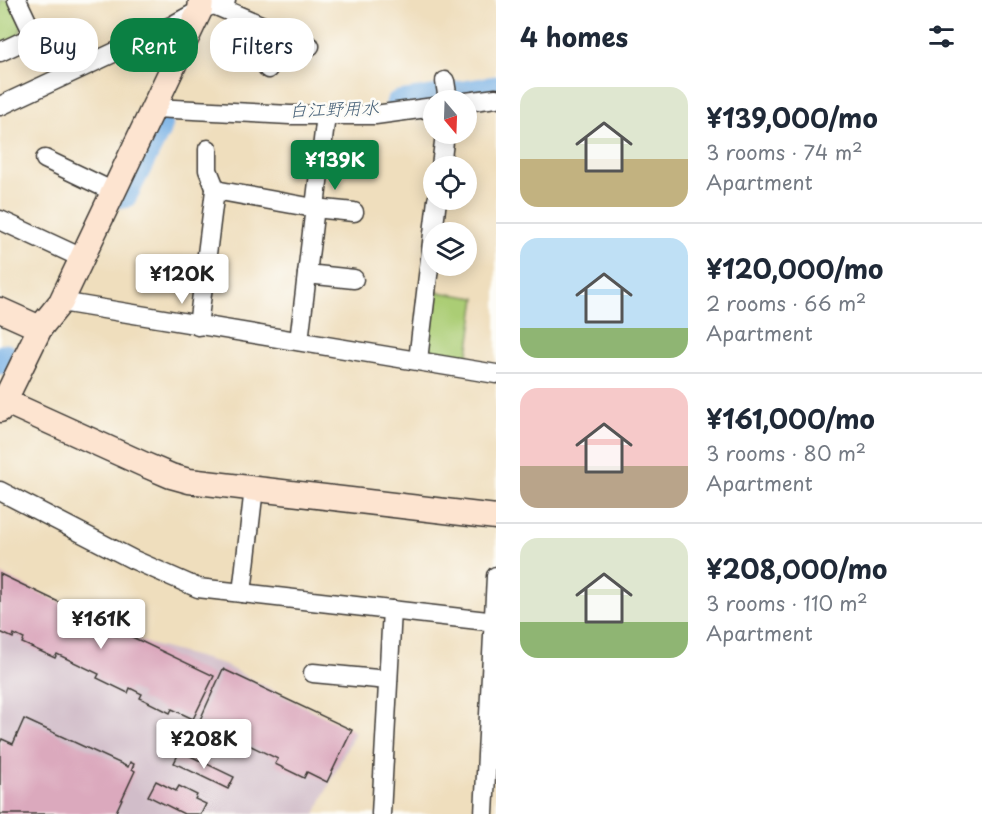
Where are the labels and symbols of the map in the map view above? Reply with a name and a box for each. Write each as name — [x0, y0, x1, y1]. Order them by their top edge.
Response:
north arrow — [423, 90, 477, 144]
water label: 白江野用水 — [289, 93, 379, 123]
pin: ¥139K — [293, 140, 377, 191]
pin: ¥120K — [140, 254, 224, 305]
pin: ¥161K — [59, 599, 143, 650]
pin: ¥208K — [162, 719, 246, 770]

